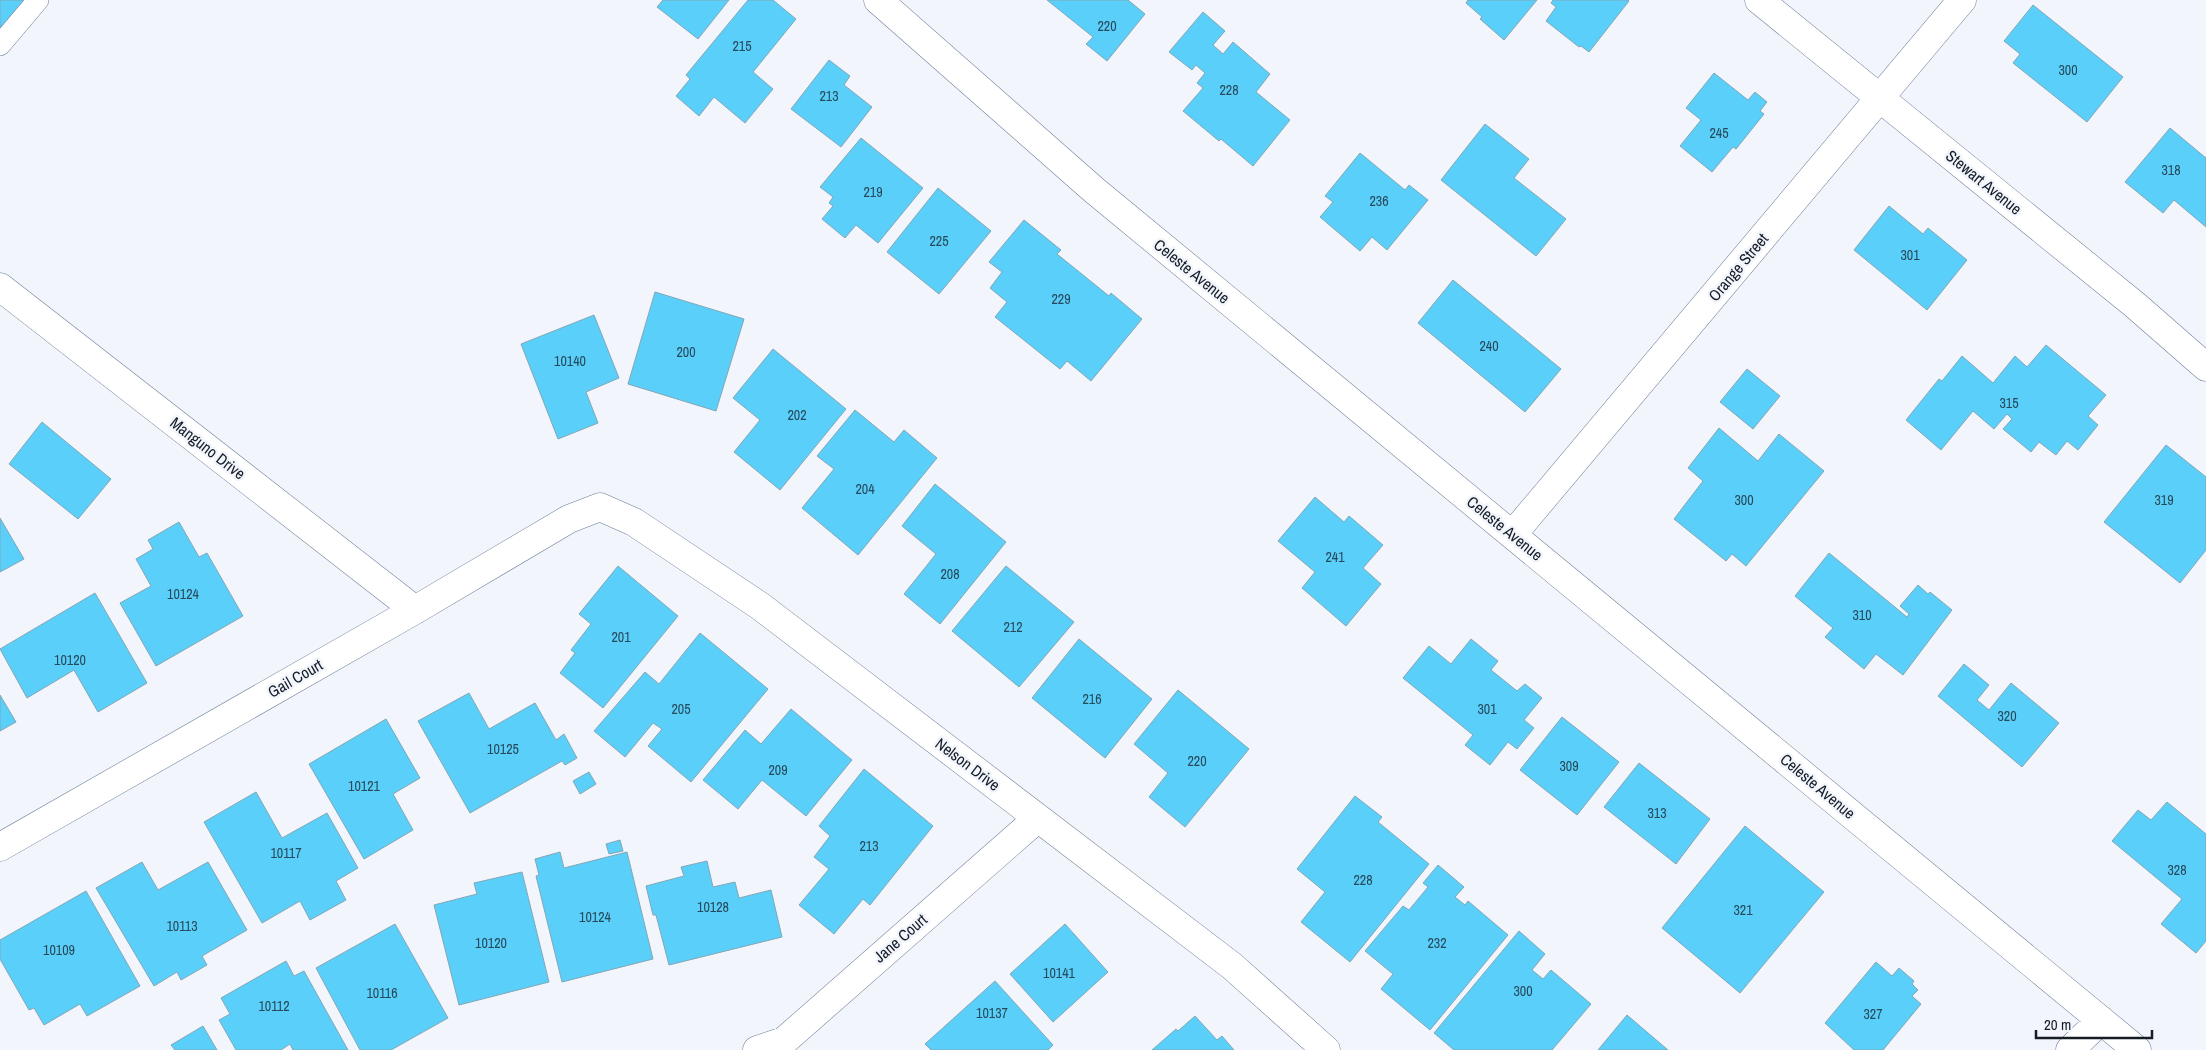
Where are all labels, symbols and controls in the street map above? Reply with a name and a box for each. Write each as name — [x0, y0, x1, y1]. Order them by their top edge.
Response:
house number: 220 — [1097, 17, 1117, 35]
house number: 215 — [732, 37, 752, 55]
house number: 300 — [2058, 61, 2078, 79]
house number: 228 — [1219, 81, 1239, 99]
house number: 213 — [819, 87, 839, 105]
house number: 245 — [1709, 124, 1729, 142]
street label: Stewart Avenue — [1941, 145, 2027, 219]
house number: 318 — [2161, 161, 2181, 179]
house number: 219 — [863, 183, 883, 201]
house number: 236 — [1369, 192, 1389, 210]
street label: Orange Street — [1703, 228, 1773, 306]
house number: 225 — [929, 232, 949, 250]
street label: Celeste Avenue — [1149, 234, 1235, 308]
house number: 301 — [1900, 246, 1920, 264]
house number: 229 — [1051, 290, 1071, 308]
house number: 240 — [1479, 337, 1499, 355]
house number: 200 — [676, 343, 696, 361]
house number: 10140 — [554, 352, 586, 370]
house number: 315 — [1999, 394, 2019, 412]
house number: 202 — [787, 406, 807, 424]
street label: Manguno Drive — [166, 412, 250, 484]
house number: 204 — [855, 480, 875, 498]
street label: Celeste Avenue — [1462, 491, 1548, 565]
house number: 300 — [1734, 491, 1754, 509]
house number: 319 — [2154, 491, 2174, 509]
house number: 241 — [1325, 548, 1345, 566]
house number: 208 — [940, 565, 960, 583]
house number: 10124 — [167, 585, 200, 603]
house number: 310 — [1852, 606, 1872, 624]
house number: 212 — [1003, 618, 1023, 636]
house number: 201 — [611, 628, 631, 646]
house number: 10120 — [54, 651, 86, 669]
street label: Gail Court — [264, 653, 327, 702]
house number: 216 — [1082, 690, 1102, 708]
house number: 205 — [671, 700, 691, 718]
house number: 301 — [1477, 700, 1497, 718]
house number: 320 — [1997, 707, 2017, 725]
street label: Nelson Drive — [931, 732, 1005, 796]
house number: 10125 — [487, 740, 519, 758]
street label: Celeste Avenue — [1776, 748, 1860, 824]
house number: 220 — [1187, 752, 1207, 770]
house number: 309 — [1559, 757, 1579, 775]
house number: 209 — [768, 761, 788, 779]
house number: 10121 — [348, 777, 381, 795]
house number: 313 — [1647, 804, 1667, 822]
house number: 213 — [859, 837, 879, 855]
house number: 10117 — [270, 844, 302, 862]
house number: 328 — [2167, 861, 2187, 879]
house number: 228 — [1353, 871, 1373, 889]
house number: 10128 — [697, 898, 729, 916]
house number: 321 — [1733, 901, 1753, 919]
house number: 10124 — [579, 908, 612, 926]
street label: Jane Court — [869, 908, 932, 967]
house number: 10113 — [166, 917, 198, 935]
house number: 10120 — [475, 934, 507, 952]
house number: 232 — [1427, 934, 1447, 952]
house number: 10109 — [43, 941, 75, 959]
house number: 10141 — [1043, 964, 1076, 982]
house number: 300 — [1513, 982, 1533, 1000]
house number: 10116 — [366, 984, 398, 1002]
house number: 10112 — [258, 997, 290, 1015]
house number: 10137 — [976, 1004, 1008, 1022]
house number: 327 — [1863, 1005, 1883, 1023]
scale bar — [2036, 1008, 2152, 1040]
text: 20 m — [2044, 1014, 2071, 1035]

